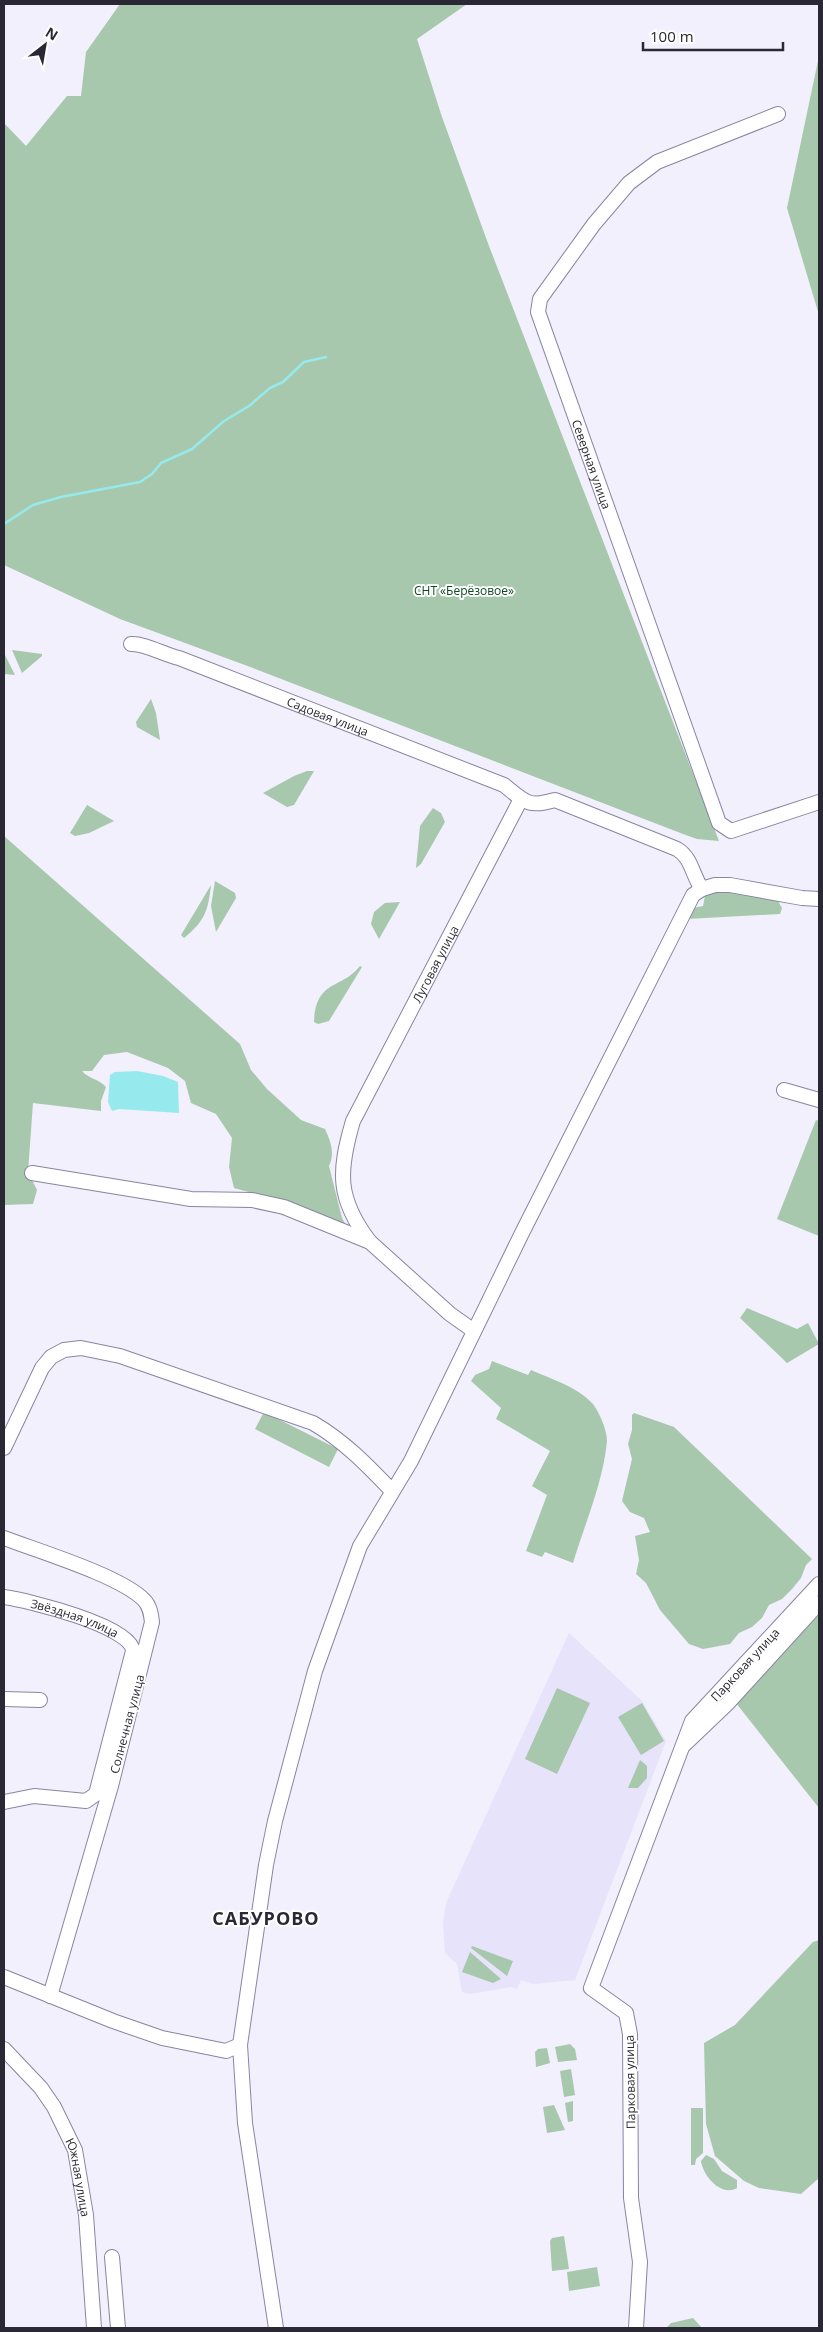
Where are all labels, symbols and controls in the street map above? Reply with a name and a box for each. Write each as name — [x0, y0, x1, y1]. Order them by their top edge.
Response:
north arrow — [20, 20, 70, 70]
scale bar — [643, 20, 783, 52]
text: N — [42, 22, 62, 45]
text: 100 m — [650, 26, 694, 46]
street label: Северная улица — [568, 417, 616, 511]
park label: СНТ «Берёзовое» — [414, 582, 514, 599]
street label: Садовая улица — [284, 693, 371, 740]
street label: Луговая улица — [408, 922, 462, 1005]
street label: Звёздная улица — [29, 1594, 122, 1641]
street label: Парковая улица — [706, 1624, 783, 1705]
street label: Солнечная улица — [106, 1673, 148, 1775]
district label: САБУРОВО — [212, 1906, 320, 1930]
street label: Парковая улица — [621, 2035, 639, 2129]
street label: Южная улица — [62, 2135, 95, 2218]

